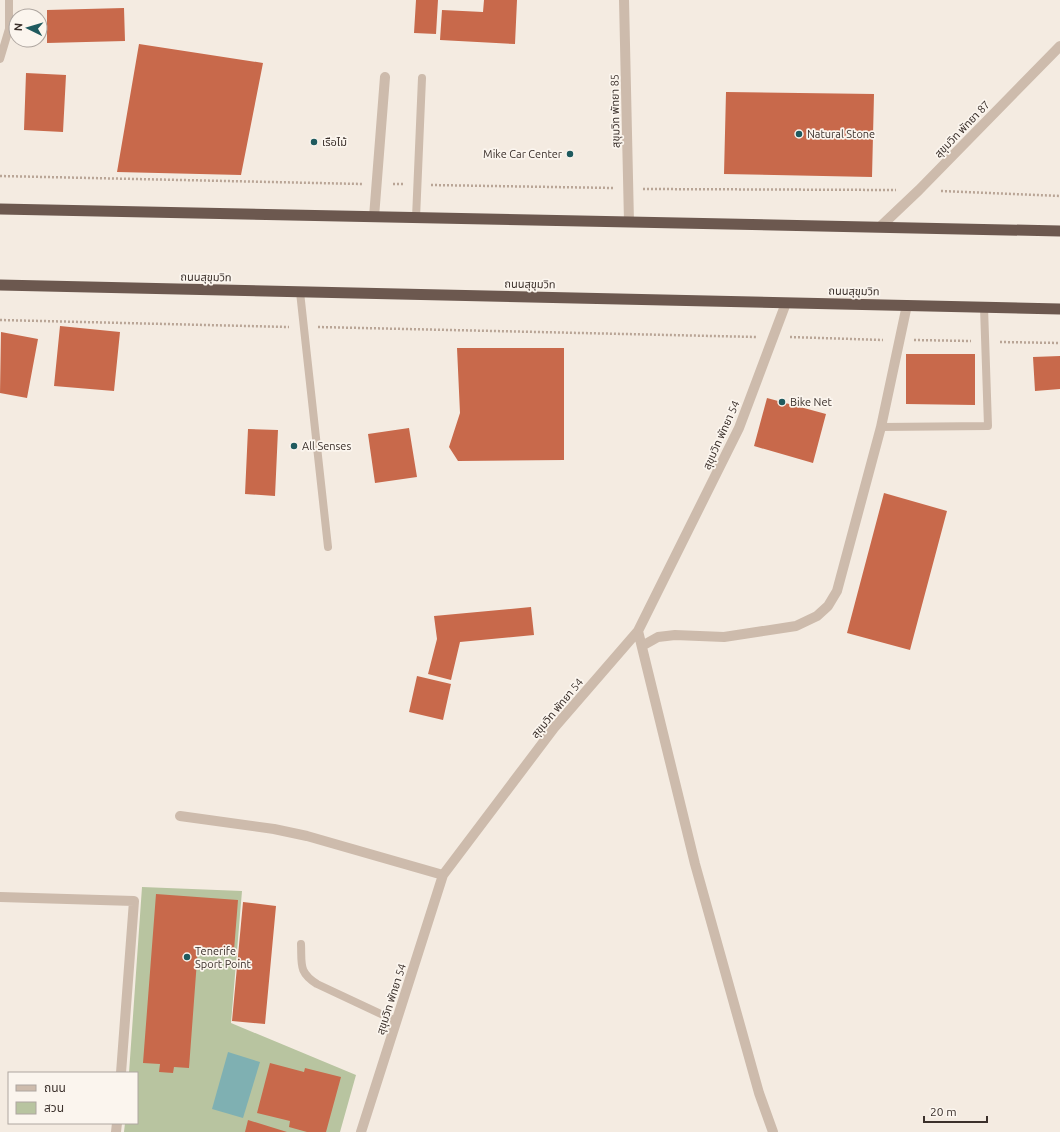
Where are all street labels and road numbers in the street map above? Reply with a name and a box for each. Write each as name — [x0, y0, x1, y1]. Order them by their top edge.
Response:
street label: สุขุมวิท พัทยา 85 — [608, 74, 623, 148]
street label: สุขุมวิท พัทยา 87 — [932, 98, 993, 160]
street label: ถนนสุขุมวิท — [180, 271, 232, 284]
street label: ถนนสุขุมวิท — [504, 278, 556, 291]
street label: ถนนสุขุมวิท — [828, 285, 880, 298]
street label: สุขุมวิท พัทยา 54 — [700, 399, 742, 472]
street label: สุขุมวิท พัทยา 54 — [529, 676, 586, 741]
street label: สุขุมวิท พัทยา 54 — [374, 962, 409, 1036]

